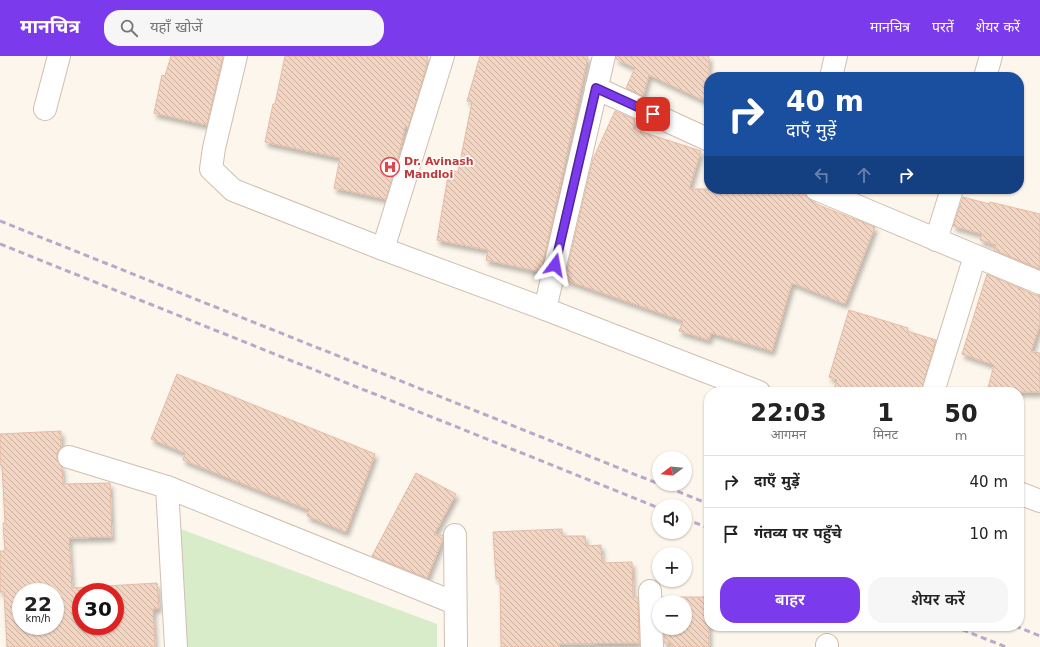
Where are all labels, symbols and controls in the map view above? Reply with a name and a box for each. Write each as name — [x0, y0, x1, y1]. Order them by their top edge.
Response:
search box — [104, 10, 384, 46]
text: मानचित्र — [20, 15, 80, 37]
icon: search — [118, 17, 140, 39]
text: यहाँ खोजें — [150, 18, 203, 36]
text: मानचित्र — [870, 19, 910, 35]
text: परतें — [932, 19, 954, 35]
text: शेयर करें — [976, 19, 1020, 35]
text: 40 m — [786, 85, 864, 118]
icon: right — [720, 88, 772, 140]
pin — [636, 97, 670, 131]
icon: arrive — [642, 103, 664, 125]
text: दाएँ मुड़ें — [786, 119, 836, 140]
place label: Dr. Avinash Mandloi — [404, 155, 474, 181]
hospital icon: Dr. Avinash Mandloi — [379, 156, 401, 178]
icon: left — [811, 164, 833, 186]
icon: ahead — [853, 164, 875, 186]
icon: right — [895, 164, 917, 186]
position arrow — [534, 244, 576, 286]
text: 22:03 — [750, 399, 827, 427]
text: 1 — [877, 399, 894, 427]
text: 50 — [944, 400, 978, 428]
text: आगमन — [771, 427, 806, 442]
text: मिनट — [873, 427, 898, 442]
text: m — [955, 428, 967, 443]
north arrow — [652, 451, 692, 491]
map controls — [652, 451, 692, 635]
icon: right — [720, 471, 742, 493]
text: दाएँ मुड़ें — [754, 472, 800, 490]
text: 40 m — [970, 473, 1008, 491]
button: sound — [652, 499, 692, 539]
icon: arrive — [720, 523, 742, 545]
text: गंतव्य पर पहुँचे — [754, 524, 842, 542]
text: 10 m — [970, 525, 1008, 543]
button: + — [652, 547, 692, 587]
button: बाहर — [720, 577, 860, 623]
button: शेयर करें — [868, 577, 1008, 623]
speed limit sign: 30 — [72, 583, 124, 635]
text: 22 — [24, 592, 52, 616]
button: − — [652, 595, 692, 635]
text: km/h — [25, 613, 51, 624]

